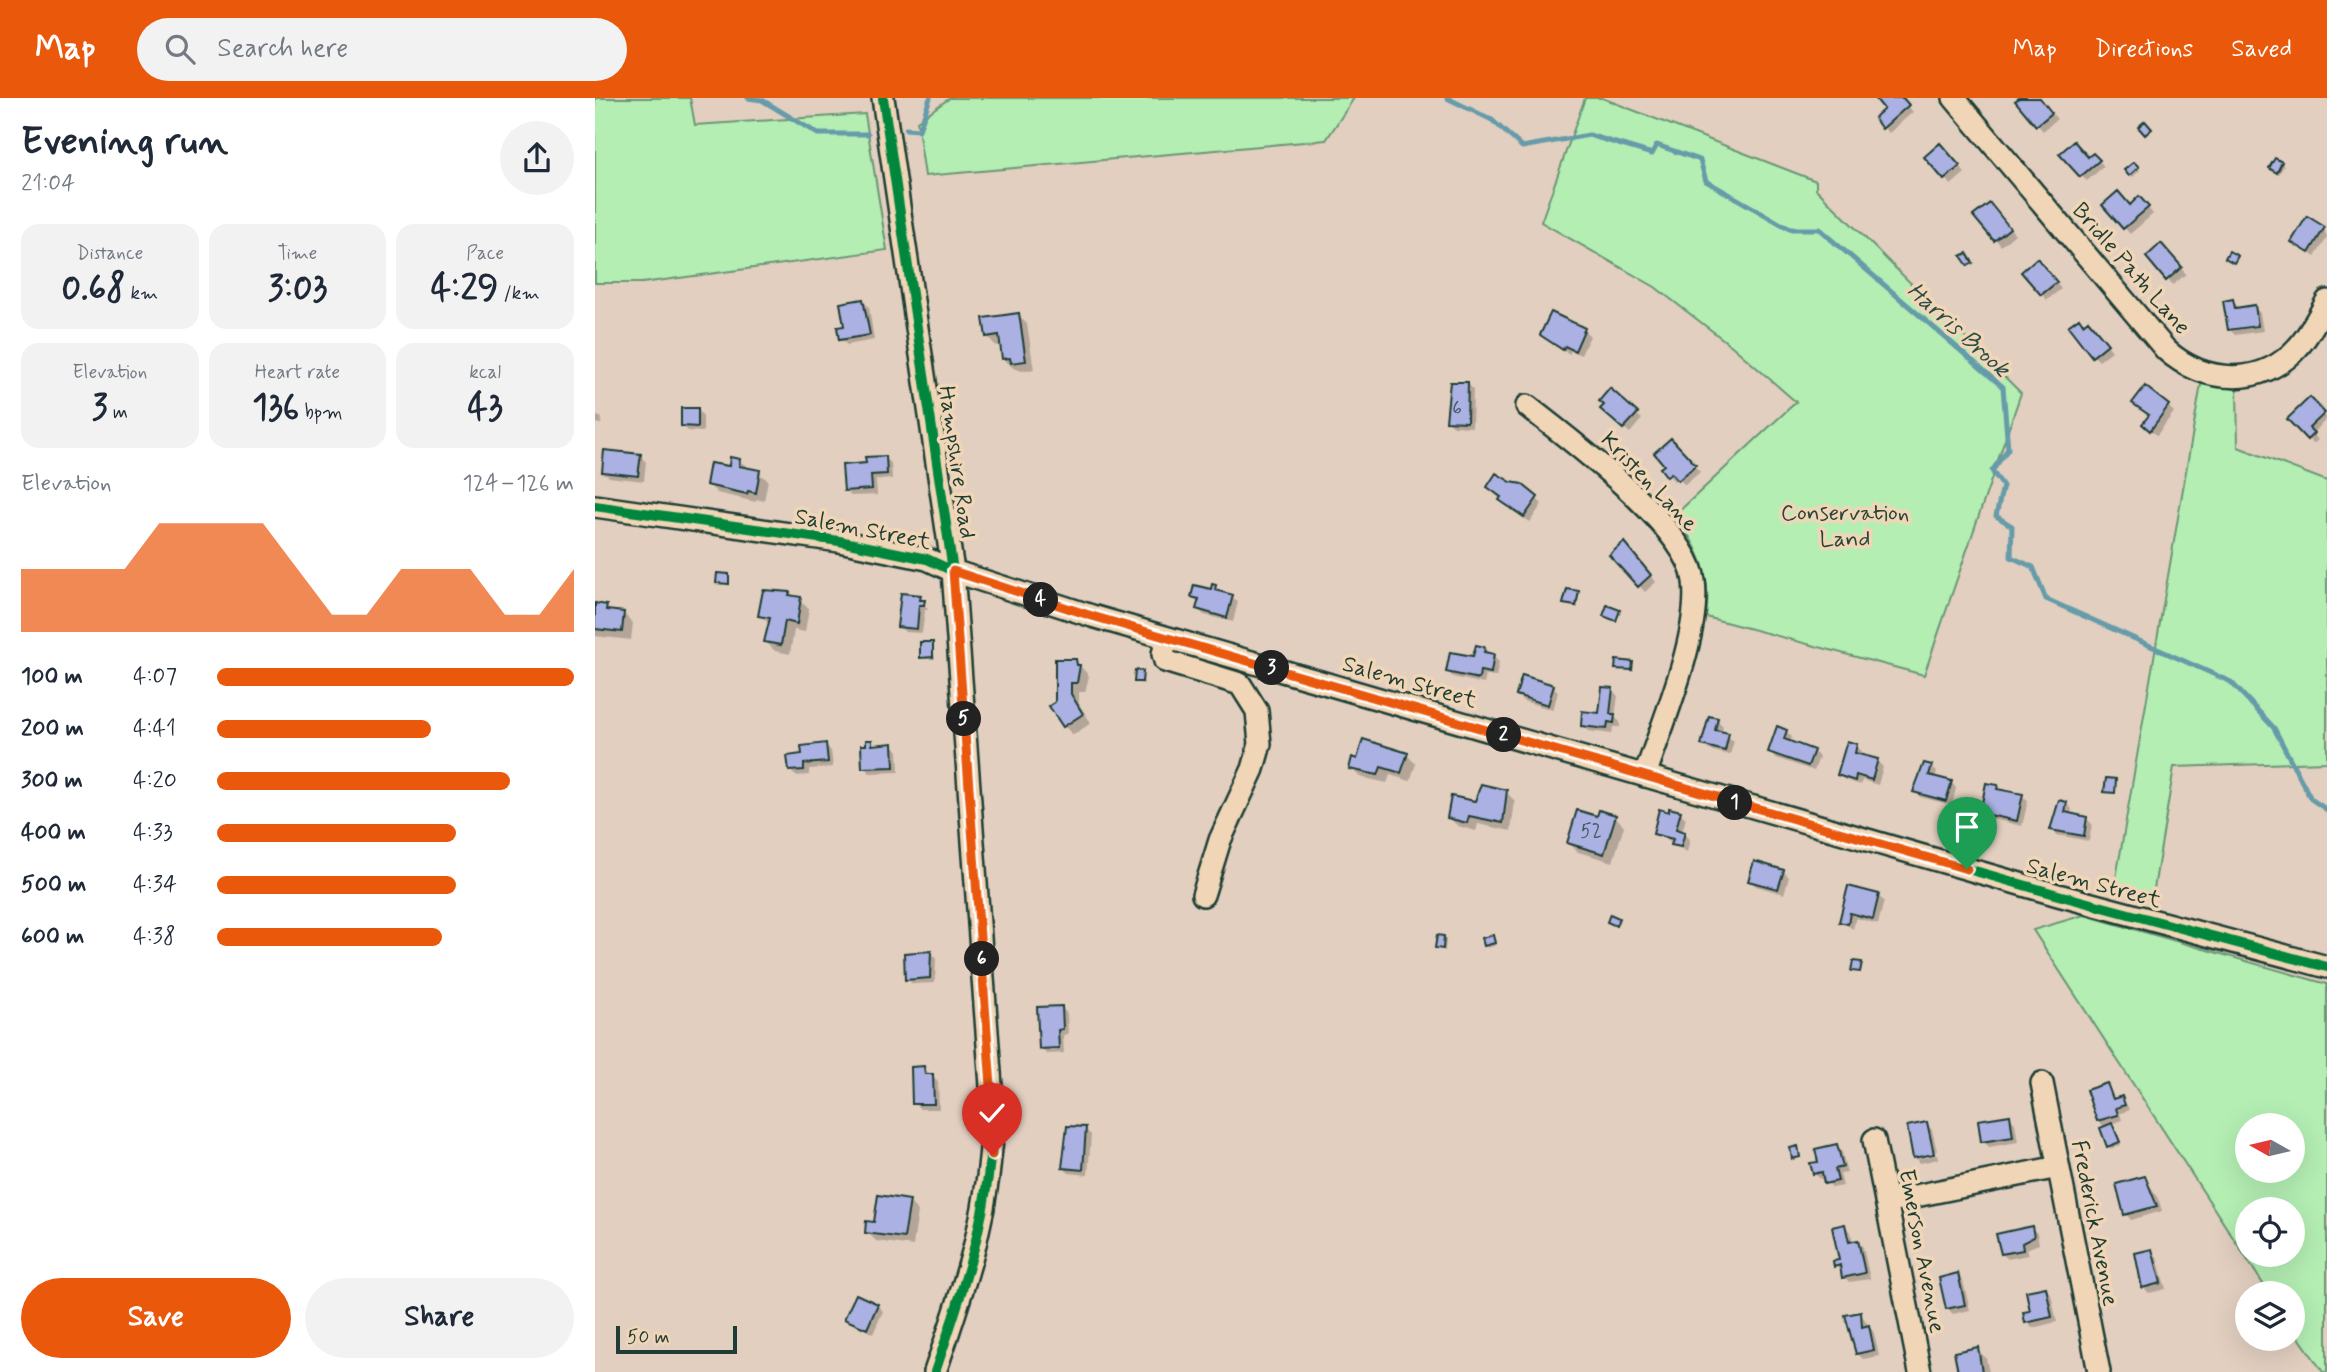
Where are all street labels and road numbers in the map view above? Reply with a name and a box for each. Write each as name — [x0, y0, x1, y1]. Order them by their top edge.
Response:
street label: Bridle Path Lane — [2065, 197, 2196, 342]
street label: Hampshire Road — [930, 384, 982, 541]
street label: Kristen Lane — [1593, 426, 1704, 539]
street label: Salem Street — [792, 502, 934, 558]
street label: Salem Street — [1339, 649, 1480, 717]
street label: Salem Street — [2023, 852, 2165, 916]
street label: Frederick Avenue — [2063, 1138, 2125, 1309]
street label: Emerson Avenue — [1890, 1167, 1952, 1336]

